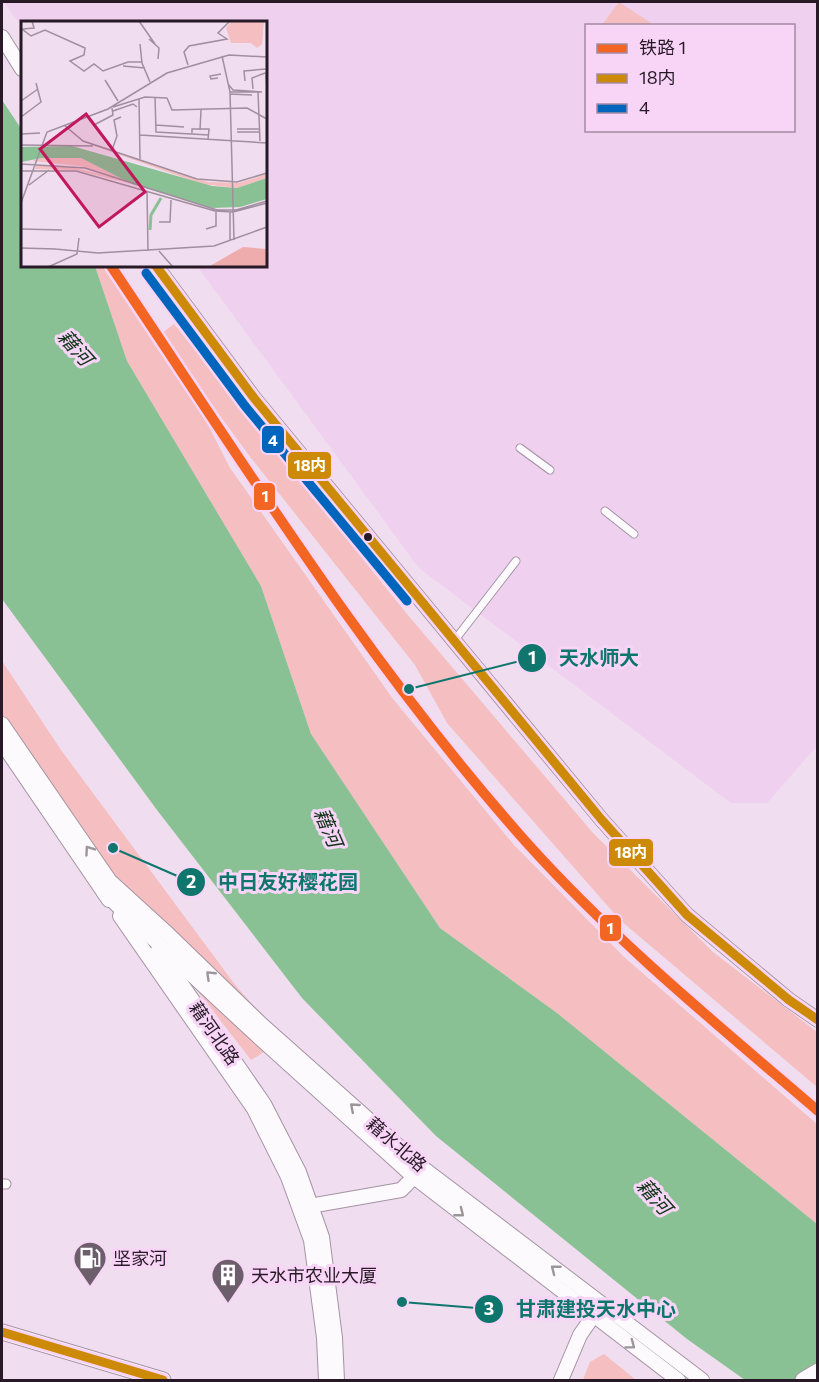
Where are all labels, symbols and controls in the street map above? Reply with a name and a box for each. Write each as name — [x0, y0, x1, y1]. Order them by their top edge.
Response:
inset map — [21, 21, 267, 267]
legend — [585, 24, 795, 132]
text: 铁路 1 — [639, 36, 686, 58]
text: 18内 — [639, 66, 676, 88]
text: 4 — [639, 96, 650, 118]
water label: 藉河 — [54, 324, 101, 373]
line badge: 4 — [261, 425, 285, 454]
text: 4 — [268, 430, 278, 449]
line badge: 18内 — [287, 451, 332, 480]
text: 18内 — [293, 455, 327, 474]
line badge: 1 — [253, 482, 276, 511]
text: 1 — [261, 486, 269, 505]
unlabelled marker — [362, 531, 374, 543]
callout: 天水师大 — [517, 639, 651, 677]
text: 天水师大 — [559, 645, 639, 669]
text: 1 — [528, 646, 536, 668]
water label: 藉河 — [310, 804, 349, 854]
line badge: 18内 — [608, 838, 654, 867]
text: 18内 — [614, 842, 648, 861]
one-way arrow — [85, 846, 96, 857]
callout: 中日友好樱花园 — [176, 863, 370, 901]
text: 中日友好樱花园 — [218, 869, 358, 893]
text: 2 — [186, 870, 196, 892]
line badge: 1 — [599, 914, 622, 942]
text: 1 — [606, 918, 614, 937]
one-way arrow — [207, 971, 217, 982]
street label: 藉河北路 — [185, 997, 245, 1069]
one-way arrow — [350, 1103, 361, 1114]
street label: 藉水北路 — [363, 1112, 431, 1176]
water label: 藉河 — [633, 1173, 680, 1222]
one-way arrow — [453, 1206, 464, 1217]
fuel station icon: 坚家河 — [72, 1240, 108, 1287]
place label: 坚家河 — [113, 1247, 167, 1269]
building icon: 天水市农业大厦 — [210, 1257, 246, 1304]
place label: 天水市农业大厦 — [251, 1264, 377, 1286]
one-way arrow — [550, 1265, 561, 1276]
callout: 甘肃建投天水中心 — [474, 1290, 688, 1328]
text: 甘肃建投天水中心 — [516, 1296, 676, 1320]
text: 3 — [484, 1297, 494, 1319]
one-way arrow — [624, 1337, 635, 1348]

